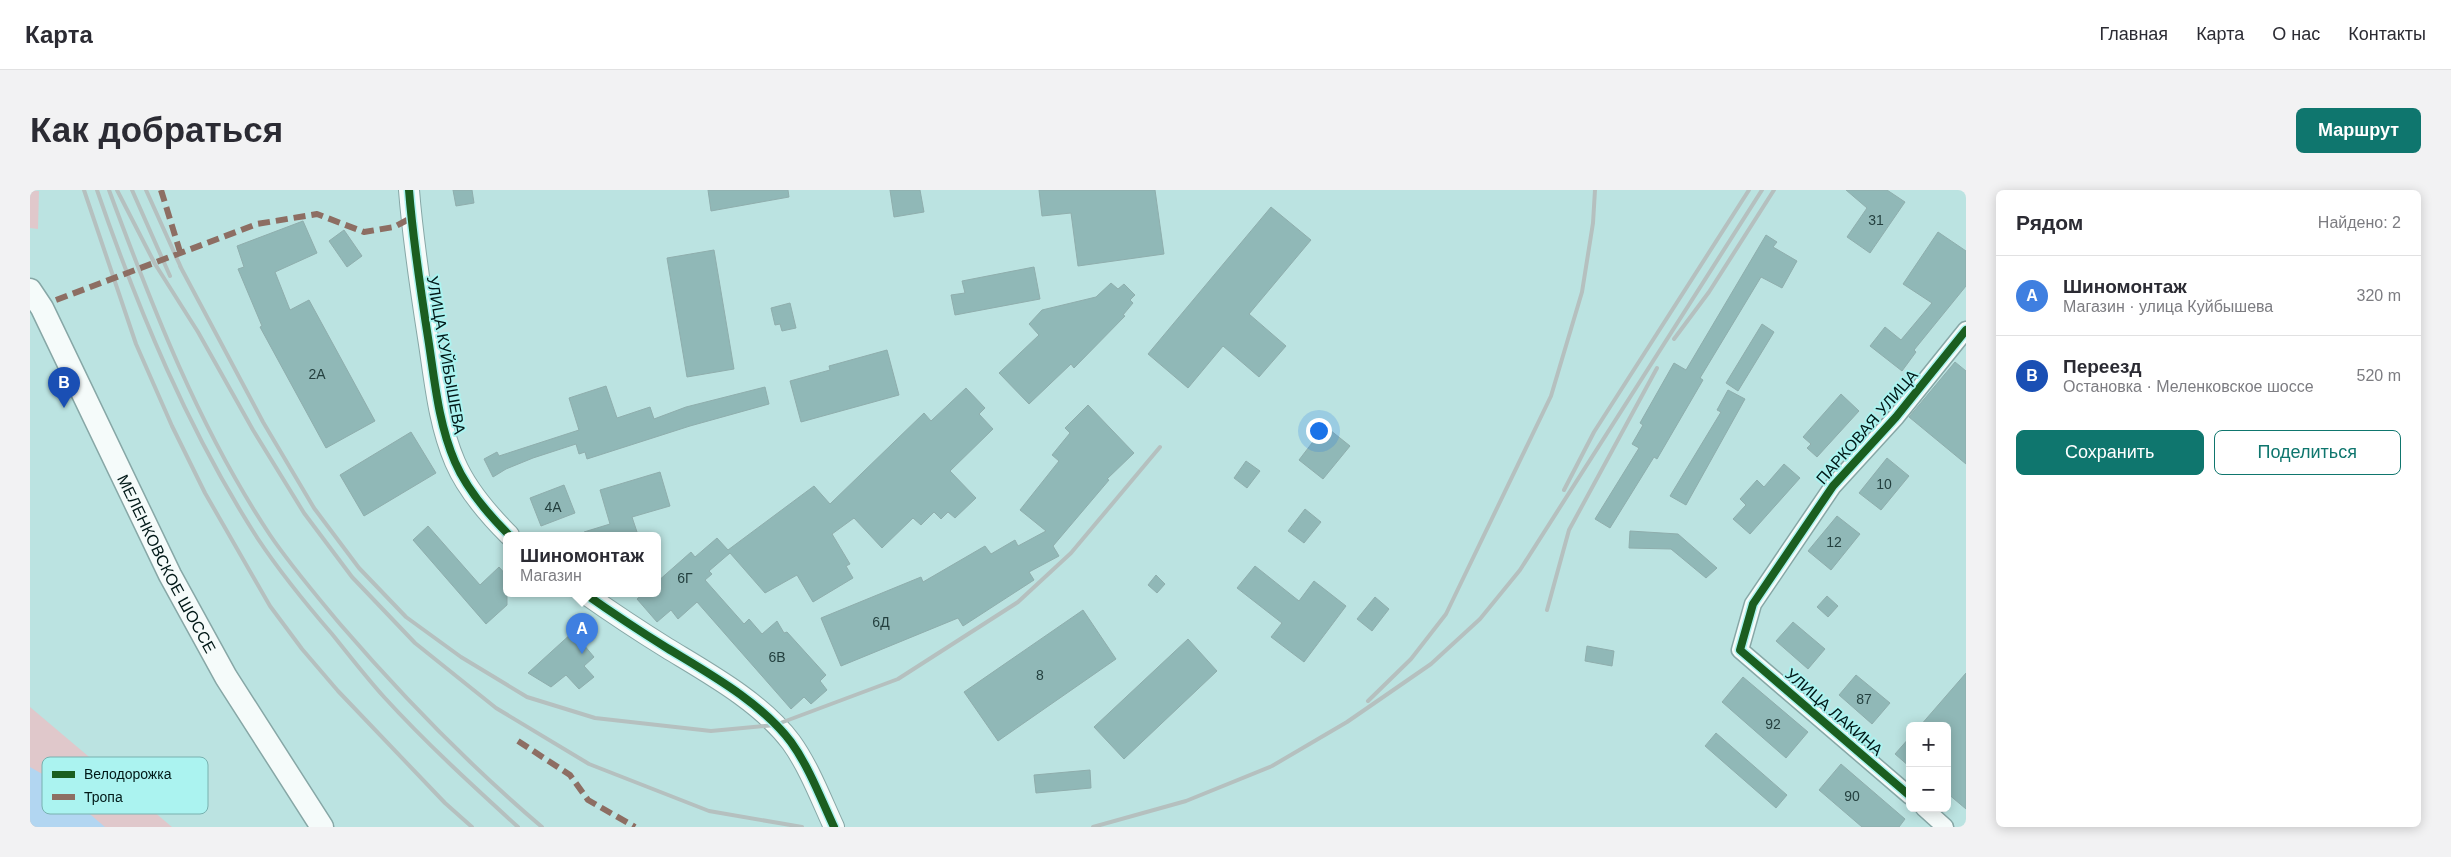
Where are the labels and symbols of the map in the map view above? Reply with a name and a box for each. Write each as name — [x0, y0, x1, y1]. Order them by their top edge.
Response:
house number: 31 — [1868, 212, 1884, 228]
street label: УЛИЦА КУЙБЫШЕВА — [424, 274, 469, 436]
house number: 2А — [308, 366, 326, 382]
street label: ПАРКОВАЯ УЛИЦА — [1813, 366, 1921, 487]
pin: B — [48, 367, 80, 408]
your location — [1306, 418, 1332, 444]
street label: МЕЛЕНКОВСКОЕ ШОССЕ — [115, 472, 219, 655]
house number: 10 — [1876, 476, 1892, 492]
house number: 4А — [544, 499, 562, 515]
house number: 12 — [1826, 534, 1842, 550]
house number: 6Г — [677, 570, 693, 586]
pin: A — [566, 613, 598, 654]
house number: 6Д — [872, 614, 890, 630]
house number: 6В — [768, 649, 786, 665]
street label: УЛИЦА ЛАКИНА — [1782, 665, 1886, 759]
house number: 8 — [1036, 667, 1044, 683]
house number: 87 — [1856, 691, 1872, 707]
house number: 92 — [1765, 716, 1781, 732]
legend — [42, 757, 208, 814]
text: Велодорожка — [84, 766, 172, 782]
house number: 90 — [1844, 788, 1860, 804]
text: Тропа — [84, 789, 123, 805]

